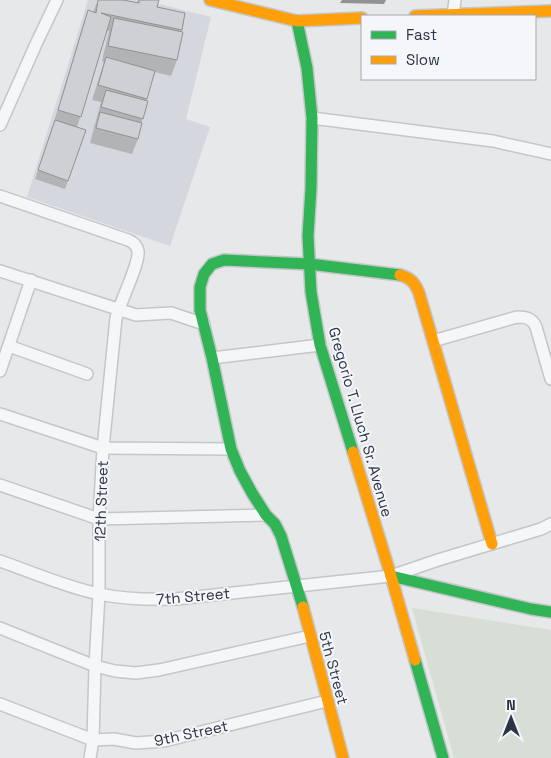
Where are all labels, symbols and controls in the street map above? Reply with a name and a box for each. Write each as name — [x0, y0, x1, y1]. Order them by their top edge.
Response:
legend — [361, 15, 536, 80]
text: Fast — [406, 25, 437, 44]
text: Slow — [406, 50, 440, 69]
street label: Gregorio T. Lluch Sr. Avenue — [325, 325, 397, 519]
street label: 12th Street — [90, 460, 112, 542]
street label: 7th Street — [155, 583, 231, 609]
street label: 5th Street — [315, 629, 353, 707]
north arrow — [486, 693, 536, 743]
text: N — [506, 696, 516, 714]
street label: 9th Street — [152, 716, 230, 750]

